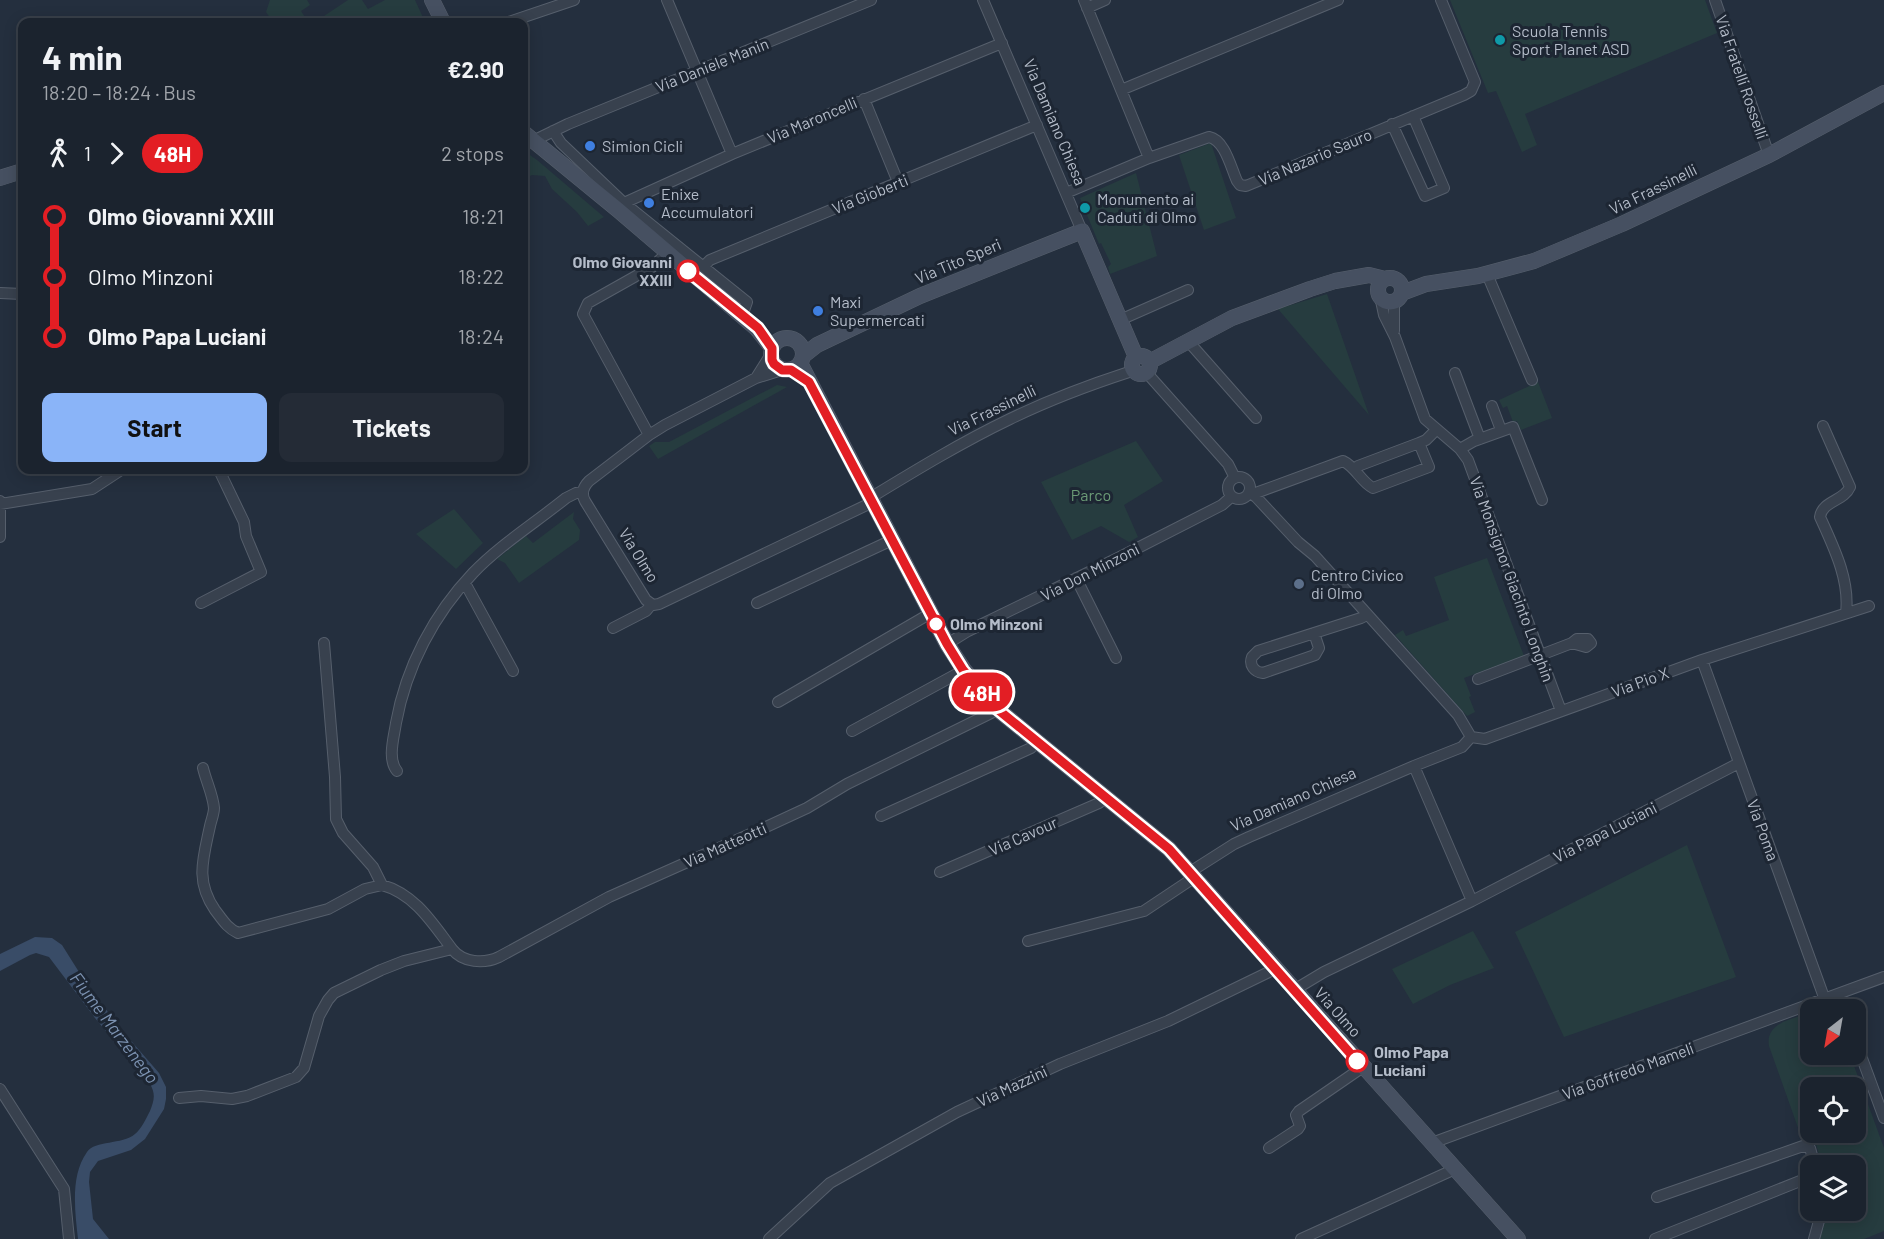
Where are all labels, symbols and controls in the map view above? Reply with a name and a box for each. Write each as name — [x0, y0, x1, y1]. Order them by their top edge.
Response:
street label: Via Fratelli Rosselli — [1712, 12, 1773, 141]
place label: Scuola Tennis Sport Planet ASD — [1512, 21, 1630, 58]
street label: Via Daniele Manin — [652, 33, 771, 96]
marker: Scuola Tennis Sport Planet ASD — [1493, 33, 1507, 47]
text: 4 min — [42, 37, 123, 77]
text: €2.90 — [448, 56, 504, 82]
street label: Via Damiano Chiesa — [1020, 56, 1091, 188]
text: 18:20 – 18:24 · Bus — [42, 80, 196, 104]
street label: Via Maroncelli — [764, 92, 860, 147]
street label: Via Nazario Sauro — [1255, 124, 1374, 189]
place label: Simion Cicli — [602, 136, 683, 155]
icon: walk — [42, 137, 75, 170]
icon: forward — [100, 137, 133, 170]
marker: Simion Cicli — [583, 139, 597, 153]
text: 1 — [84, 141, 91, 165]
text: 48H — [154, 141, 191, 166]
text: 2 stops — [441, 141, 504, 165]
street label: Via Frassinelli — [1606, 159, 1700, 218]
street label: Via Gioberti — [829, 170, 911, 217]
place label: Enixe Accumulatori — [661, 184, 753, 221]
place label: Monumento ai Caduti di Olmo — [1097, 189, 1197, 226]
marker: Enixe Accumulatori — [642, 196, 656, 210]
marker: Monumento ai Caduti di Olmo — [1078, 201, 1092, 215]
text: Olmo Giovanni XXIII — [88, 203, 274, 229]
text: 18:21 — [462, 204, 504, 228]
street label: Via Tito Speri — [912, 234, 1004, 287]
place label: Olmo Giovanni XXIII — [572, 252, 672, 289]
marker: Olmo Giovanni XXIII — [677, 260, 699, 282]
text: Olmo Minzoni — [88, 263, 214, 289]
text: 18:22 — [458, 264, 504, 288]
place label: Maxi Supermercati — [830, 292, 925, 329]
marker: Maxi Supermercati — [811, 304, 825, 318]
text: Olmo Papa Luciani — [88, 323, 266, 349]
text: 18:24 — [458, 324, 504, 348]
street label: Via Frassinelli — [945, 380, 1039, 439]
button: Start — [42, 393, 267, 462]
button: Tickets — [279, 393, 504, 462]
street label: Via Monsignor Giacinto Longhin — [1466, 474, 1559, 684]
park label: Parco — [1071, 485, 1111, 504]
street label: Via Olmo — [615, 524, 663, 585]
street label: Via Don Minzoni — [1037, 539, 1142, 605]
place label: Centro Civico di Olmo — [1311, 565, 1404, 602]
marker: Centro Civico di Olmo — [1292, 577, 1306, 591]
place label: Olmo Minzoni — [950, 614, 1043, 633]
marker: Olmo Minzoni — [927, 615, 945, 633]
street label: Via Pio X — [1608, 662, 1671, 701]
line badge: 48H — [948, 672, 1016, 712]
text: 48H — [963, 680, 1001, 705]
street label: Via Damiano Chiesa — [1227, 762, 1359, 835]
street label: Via Poma — [1744, 796, 1783, 863]
street label: Via Papa Luciani — [1550, 797, 1660, 866]
street label: Via Cavour — [986, 812, 1060, 859]
street label: Via Matteotti — [680, 818, 769, 871]
water label: Fiume Marzenego — [66, 967, 164, 1087]
street label: Via Olmo — [1311, 983, 1366, 1040]
north arrow — [1800, 999, 1866, 1065]
map controls — [1800, 999, 1866, 1221]
street label: Via Goffredo Mameli — [1559, 1038, 1696, 1103]
place label: Olmo Papa Luciani — [1374, 1042, 1449, 1079]
marker: Olmo Papa Luciani — [1346, 1050, 1368, 1072]
street label: Via Mazzini — [974, 1061, 1050, 1110]
button: locate — [1800, 1077, 1866, 1143]
button: layers — [1800, 1155, 1866, 1221]

